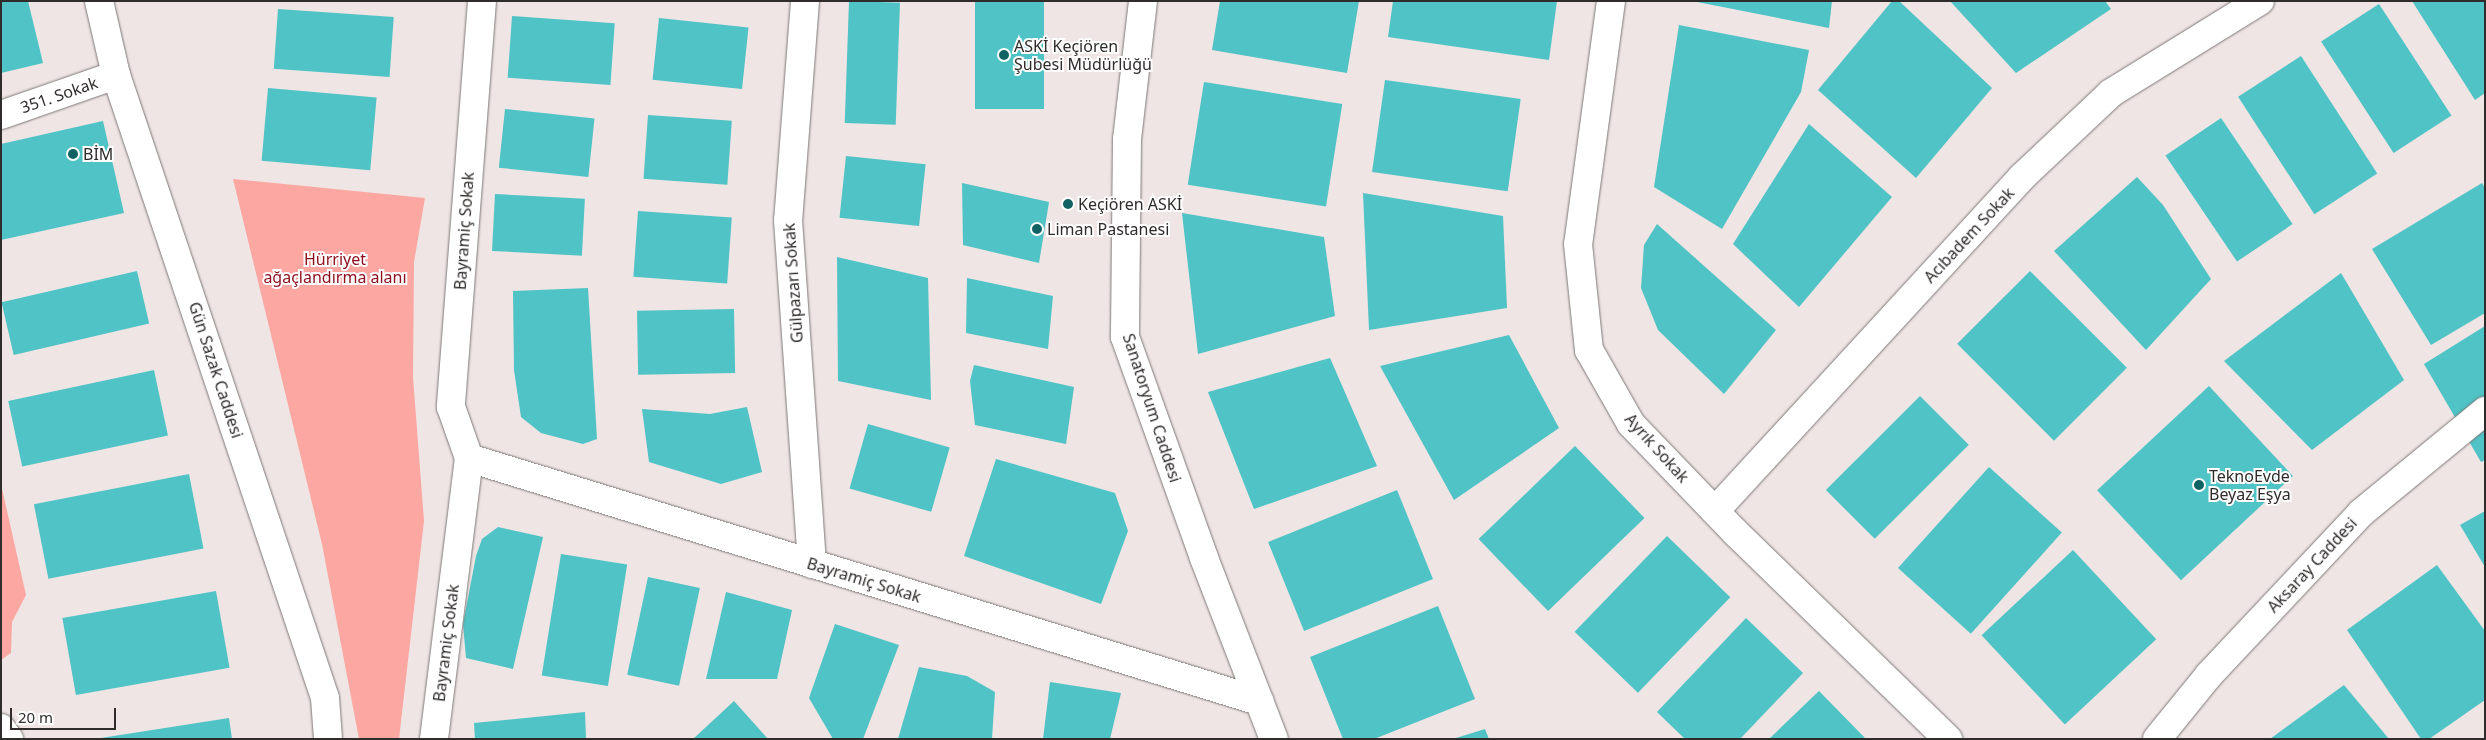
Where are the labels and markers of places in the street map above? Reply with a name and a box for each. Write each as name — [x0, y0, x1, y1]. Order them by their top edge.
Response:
place label: ASKİ Keçiören Şubesi Müdürlüğü — [1014, 36, 1152, 74]
marker: ASKİ Keçiören Şubesi Müdürlüğü — [998, 49, 1010, 61]
place label: BİM — [83, 144, 113, 164]
marker: BİM — [67, 148, 79, 160]
place label: Keçiören ASKİ — [1078, 194, 1182, 214]
marker: Keçiören ASKİ — [1062, 198, 1074, 210]
place label: Liman Pastanesi — [1047, 219, 1169, 239]
marker: Liman Pastanesi — [1031, 223, 1043, 235]
place label: TeknoEvde Beyaz Eşya — [2209, 466, 2291, 504]
marker: TeknoEvde Beyaz Eşya — [2193, 479, 2205, 491]

